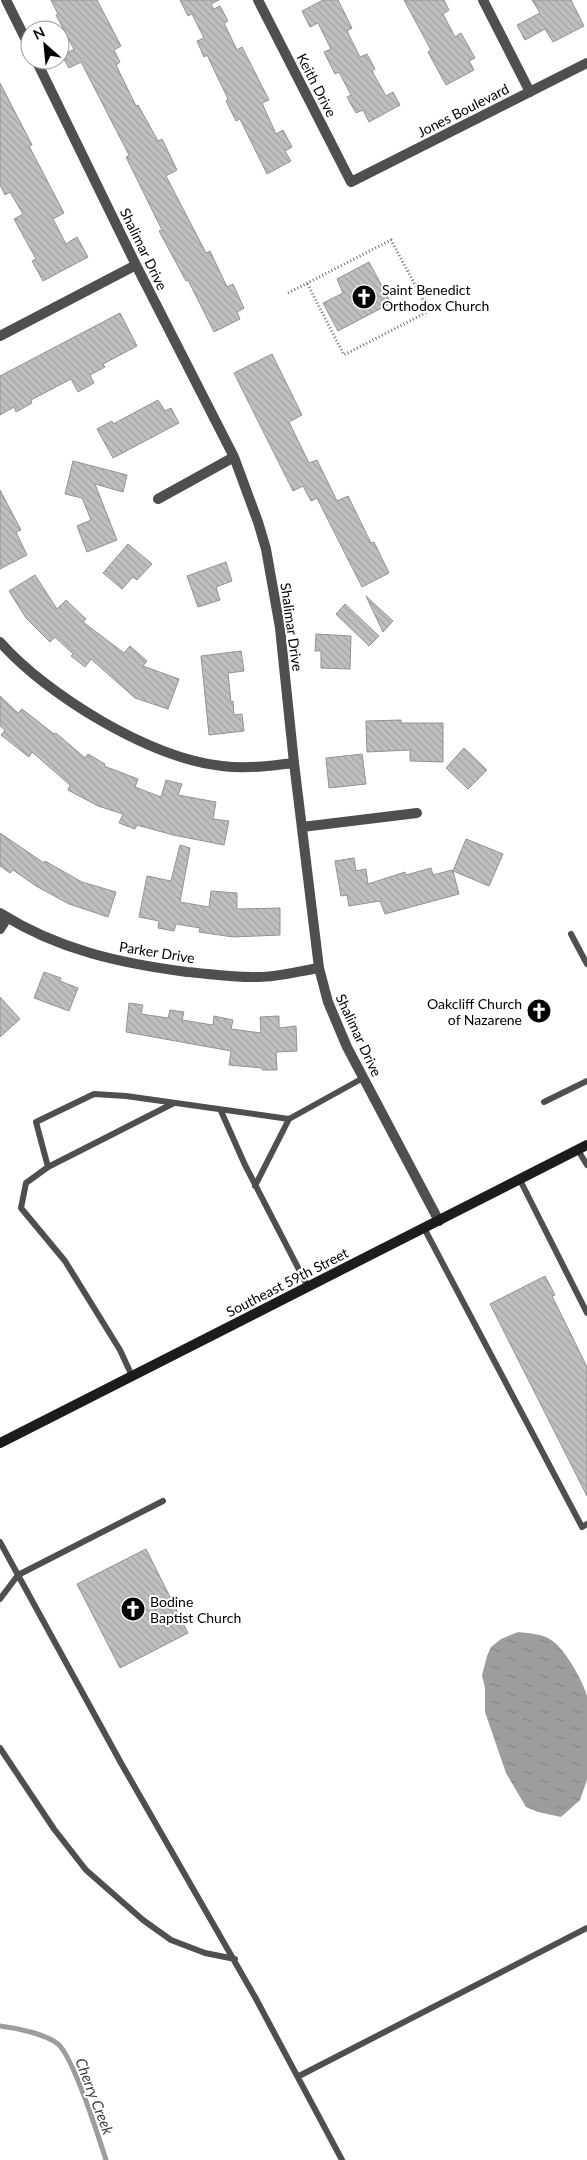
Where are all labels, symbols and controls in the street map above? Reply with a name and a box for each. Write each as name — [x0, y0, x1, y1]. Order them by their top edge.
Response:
north arrow — [20, 20, 70, 70]
text: N — [30, 23, 48, 43]
street label: Keith Drive — [294, 50, 340, 120]
street label: Jones Boulevard — [414, 80, 512, 140]
street label: Shalimar Drive — [117, 205, 171, 293]
place label: Saint Benedict Orthodox Church — [382, 281, 489, 314]
church icon: Saint Benedict Orthodox Church — [351, 284, 377, 310]
street label: Shalimar Drive — [277, 582, 307, 672]
street label: Parker Drive — [118, 938, 196, 966]
street label: Shalimar Drive — [332, 991, 386, 1079]
place label: Oakcliff Church of Nazarene — [427, 995, 522, 1028]
church icon: Oakcliff Church of Nazarene — [526, 998, 552, 1024]
street label: Southeast 59th Street — [223, 1244, 351, 1320]
place label: Bodine Baptist Church — [150, 1593, 241, 1626]
church icon: Bodine Baptist Church — [120, 1596, 146, 1622]
water label: Cherry Creek — [72, 2055, 118, 2138]

